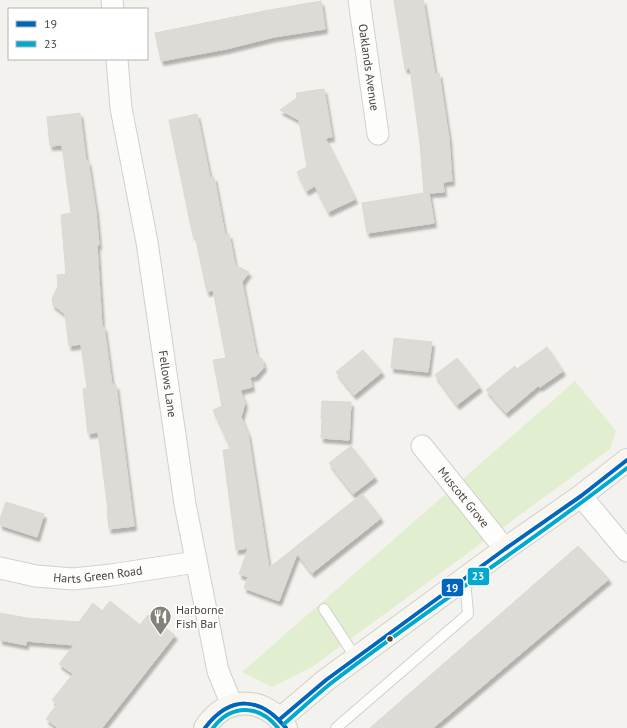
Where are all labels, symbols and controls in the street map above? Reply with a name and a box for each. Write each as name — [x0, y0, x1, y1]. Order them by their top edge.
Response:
legend — [8, 8, 148, 60]
text: 19 — [44, 16, 57, 31]
street label: Oaklands Avenue — [355, 23, 383, 112]
text: 23 — [44, 36, 57, 51]
street label: Fellows Lane — [156, 349, 180, 418]
street label: Muscott Grove — [435, 464, 493, 530]
street label: Harts Green Road — [53, 562, 143, 586]
line badge: 23 — [467, 567, 490, 586]
text: 23 — [472, 569, 484, 583]
line badge: 19 — [441, 578, 464, 597]
text: 19 — [446, 581, 458, 595]
place label: Harborne Fish Bar — [176, 602, 224, 631]
restaurant icon: Harborne Fish Bar — [147, 604, 173, 637]
unlabelled marker — [385, 634, 395, 644]

